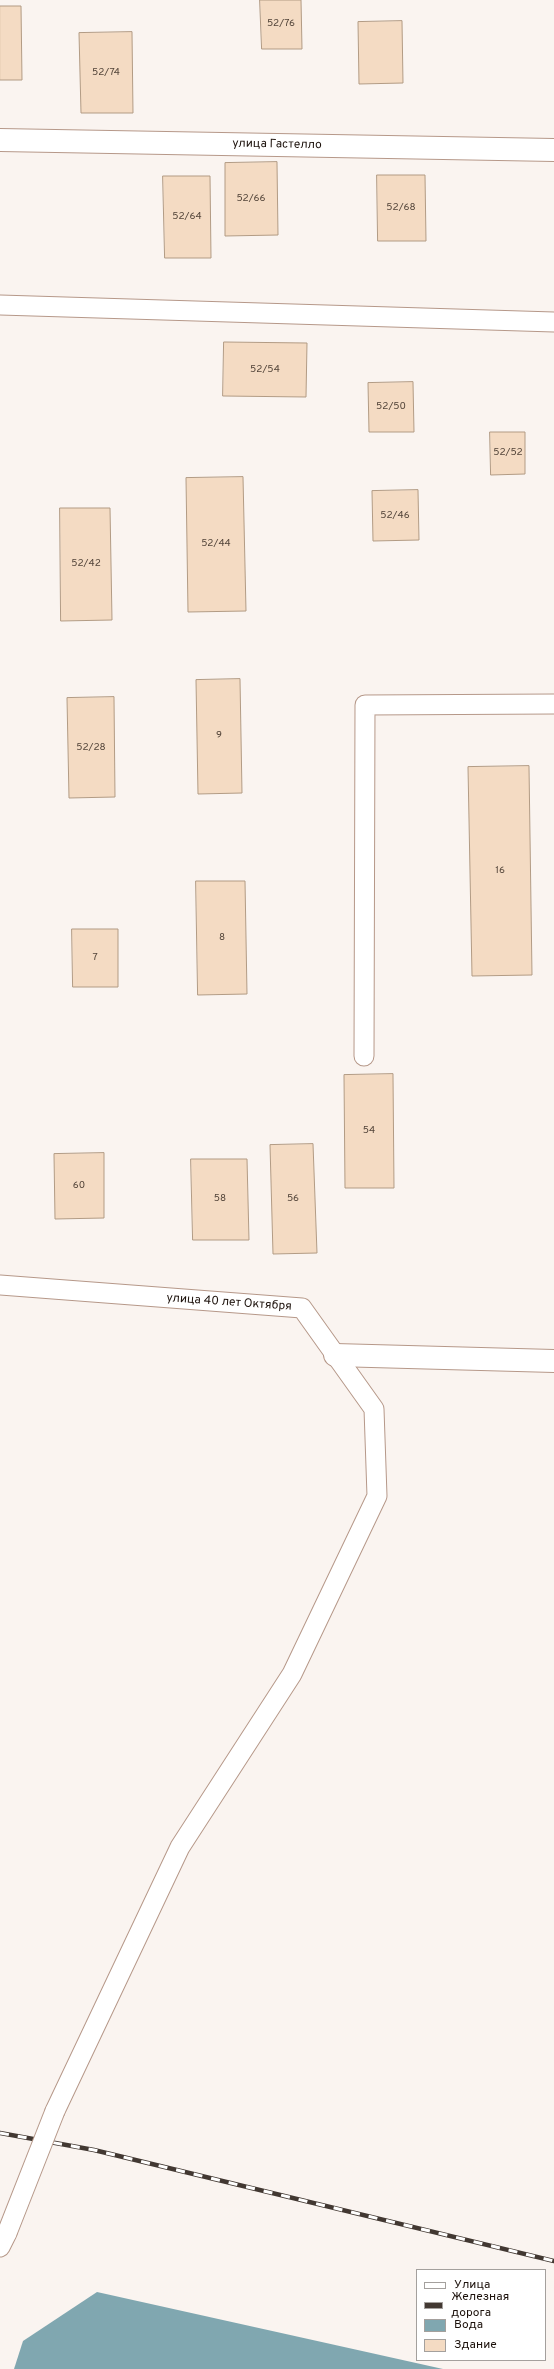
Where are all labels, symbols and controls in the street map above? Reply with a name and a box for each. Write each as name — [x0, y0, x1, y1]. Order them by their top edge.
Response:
house number: 52/76 — [267, 18, 295, 30]
house number: 52/74 — [92, 67, 120, 79]
street label: улица Гастелло — [232, 137, 322, 153]
house number: 52/66 — [236, 193, 266, 205]
house number: 52/68 — [386, 202, 416, 214]
house number: 52/64 — [172, 211, 202, 223]
house number: 52/54 — [250, 364, 280, 376]
house number: 52/50 — [376, 401, 406, 413]
house number: 52/52 — [493, 447, 523, 459]
house number: 52/46 — [380, 510, 410, 522]
house number: 52/44 — [201, 538, 231, 550]
house number: 52/42 — [71, 558, 101, 570]
house number: 9 — [216, 730, 222, 742]
house number: 52/28 — [76, 742, 106, 754]
house number: 16 — [495, 865, 505, 877]
house number: 8 — [219, 932, 225, 944]
house number: 7 — [92, 952, 98, 964]
house number: 54 — [363, 1125, 375, 1137]
house number: 60 — [73, 1180, 85, 1192]
house number: 58 — [214, 1193, 226, 1205]
house number: 56 — [287, 1193, 299, 1205]
street label: улица 40 лет Октября — [166, 1291, 292, 1315]
legend — [416, 2269, 546, 2361]
text: Улица — [454, 2277, 490, 2293]
text: Железная дорога — [451, 2289, 509, 2321]
text: Вода — [454, 2317, 483, 2333]
text: Здание — [454, 2337, 497, 2353]

